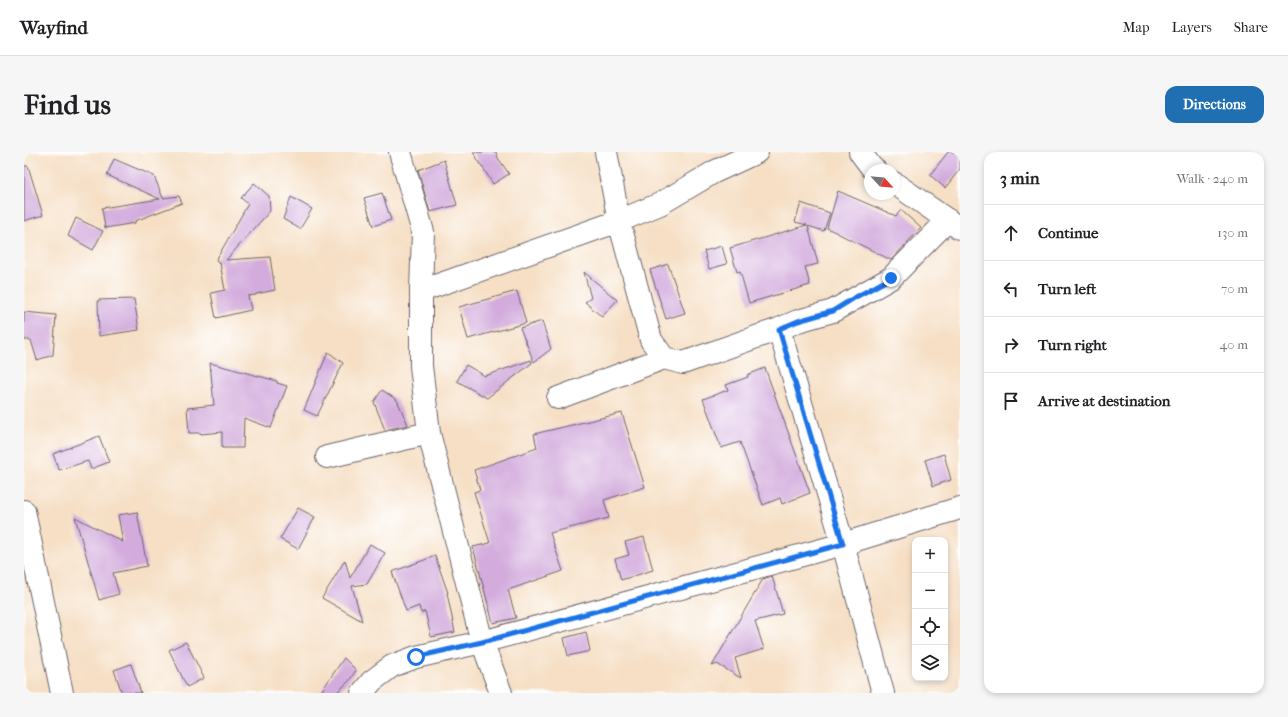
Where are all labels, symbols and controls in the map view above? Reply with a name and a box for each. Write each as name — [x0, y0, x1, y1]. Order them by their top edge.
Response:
text: Wayfind — [20, 17, 88, 39]
text: Map — [1123, 19, 1150, 36]
text: Layers — [1172, 19, 1212, 36]
text: Share — [1234, 19, 1268, 36]
button: Directions — [1165, 86, 1264, 123]
text: Find us — [24, 88, 111, 121]
north arrow — [864, 164, 900, 200]
text: 3 min — [1000, 168, 1040, 188]
text: Walk · 240 m — [1176, 171, 1248, 186]
icon: ahead — [1000, 222, 1022, 244]
text: Continue — [1038, 224, 1098, 242]
text: 130 m — [1217, 225, 1248, 240]
route end — [882, 269, 900, 287]
icon: left — [1000, 278, 1022, 300]
text: Turn left — [1038, 280, 1096, 298]
text: 70 m — [1221, 281, 1248, 296]
icon: right — [1000, 334, 1022, 356]
text: Turn right — [1038, 336, 1107, 354]
text: 40 m — [1220, 337, 1248, 352]
icon: arrive — [1000, 390, 1022, 412]
text: Arrive at destination — [1038, 392, 1170, 410]
map controls — [912, 537, 948, 681]
button: + — [912, 537, 948, 573]
button: − — [912, 573, 948, 609]
button: locate — [912, 609, 948, 645]
button: layers — [912, 645, 948, 681]
route start — [407, 648, 425, 666]

